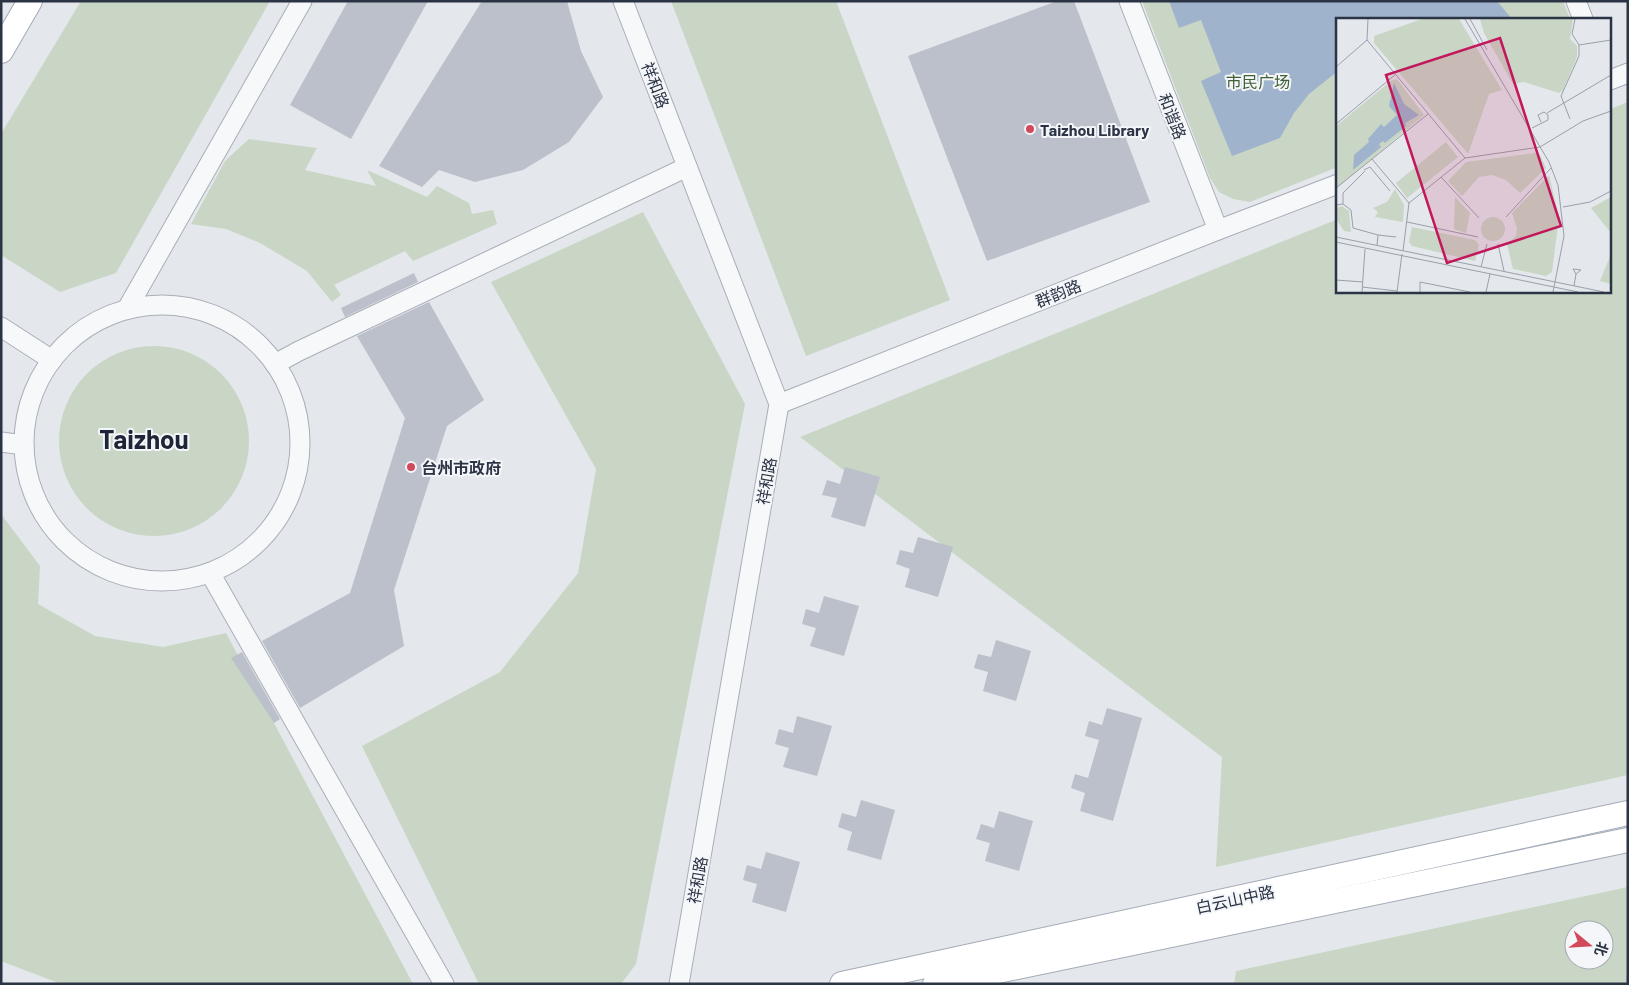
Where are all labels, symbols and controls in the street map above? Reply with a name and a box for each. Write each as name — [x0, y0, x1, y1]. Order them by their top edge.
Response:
inset map — [1336, 18, 1612, 292]
street label: 祥和路 — [639, 59, 673, 111]
park label: 市民广场 — [1226, 72, 1290, 91]
street label: 和谐路 — [1156, 90, 1190, 142]
place label: Taizhou Library — [1040, 120, 1149, 139]
marker: Taizhou Library — [1024, 123, 1036, 135]
street label: 群韵路 — [1032, 275, 1084, 311]
district label: Taizhou — [99, 423, 189, 454]
street label: 祥和路 — [752, 456, 780, 506]
place label: 台州市政府 — [421, 458, 501, 477]
marker: 台州市政府 — [405, 461, 417, 473]
street label: 祥和路 — [683, 855, 711, 905]
street label: 白云山中路 — [1194, 881, 1276, 917]
north arrow — [1564, 920, 1614, 970]
text: 北 — [1592, 940, 1612, 958]

